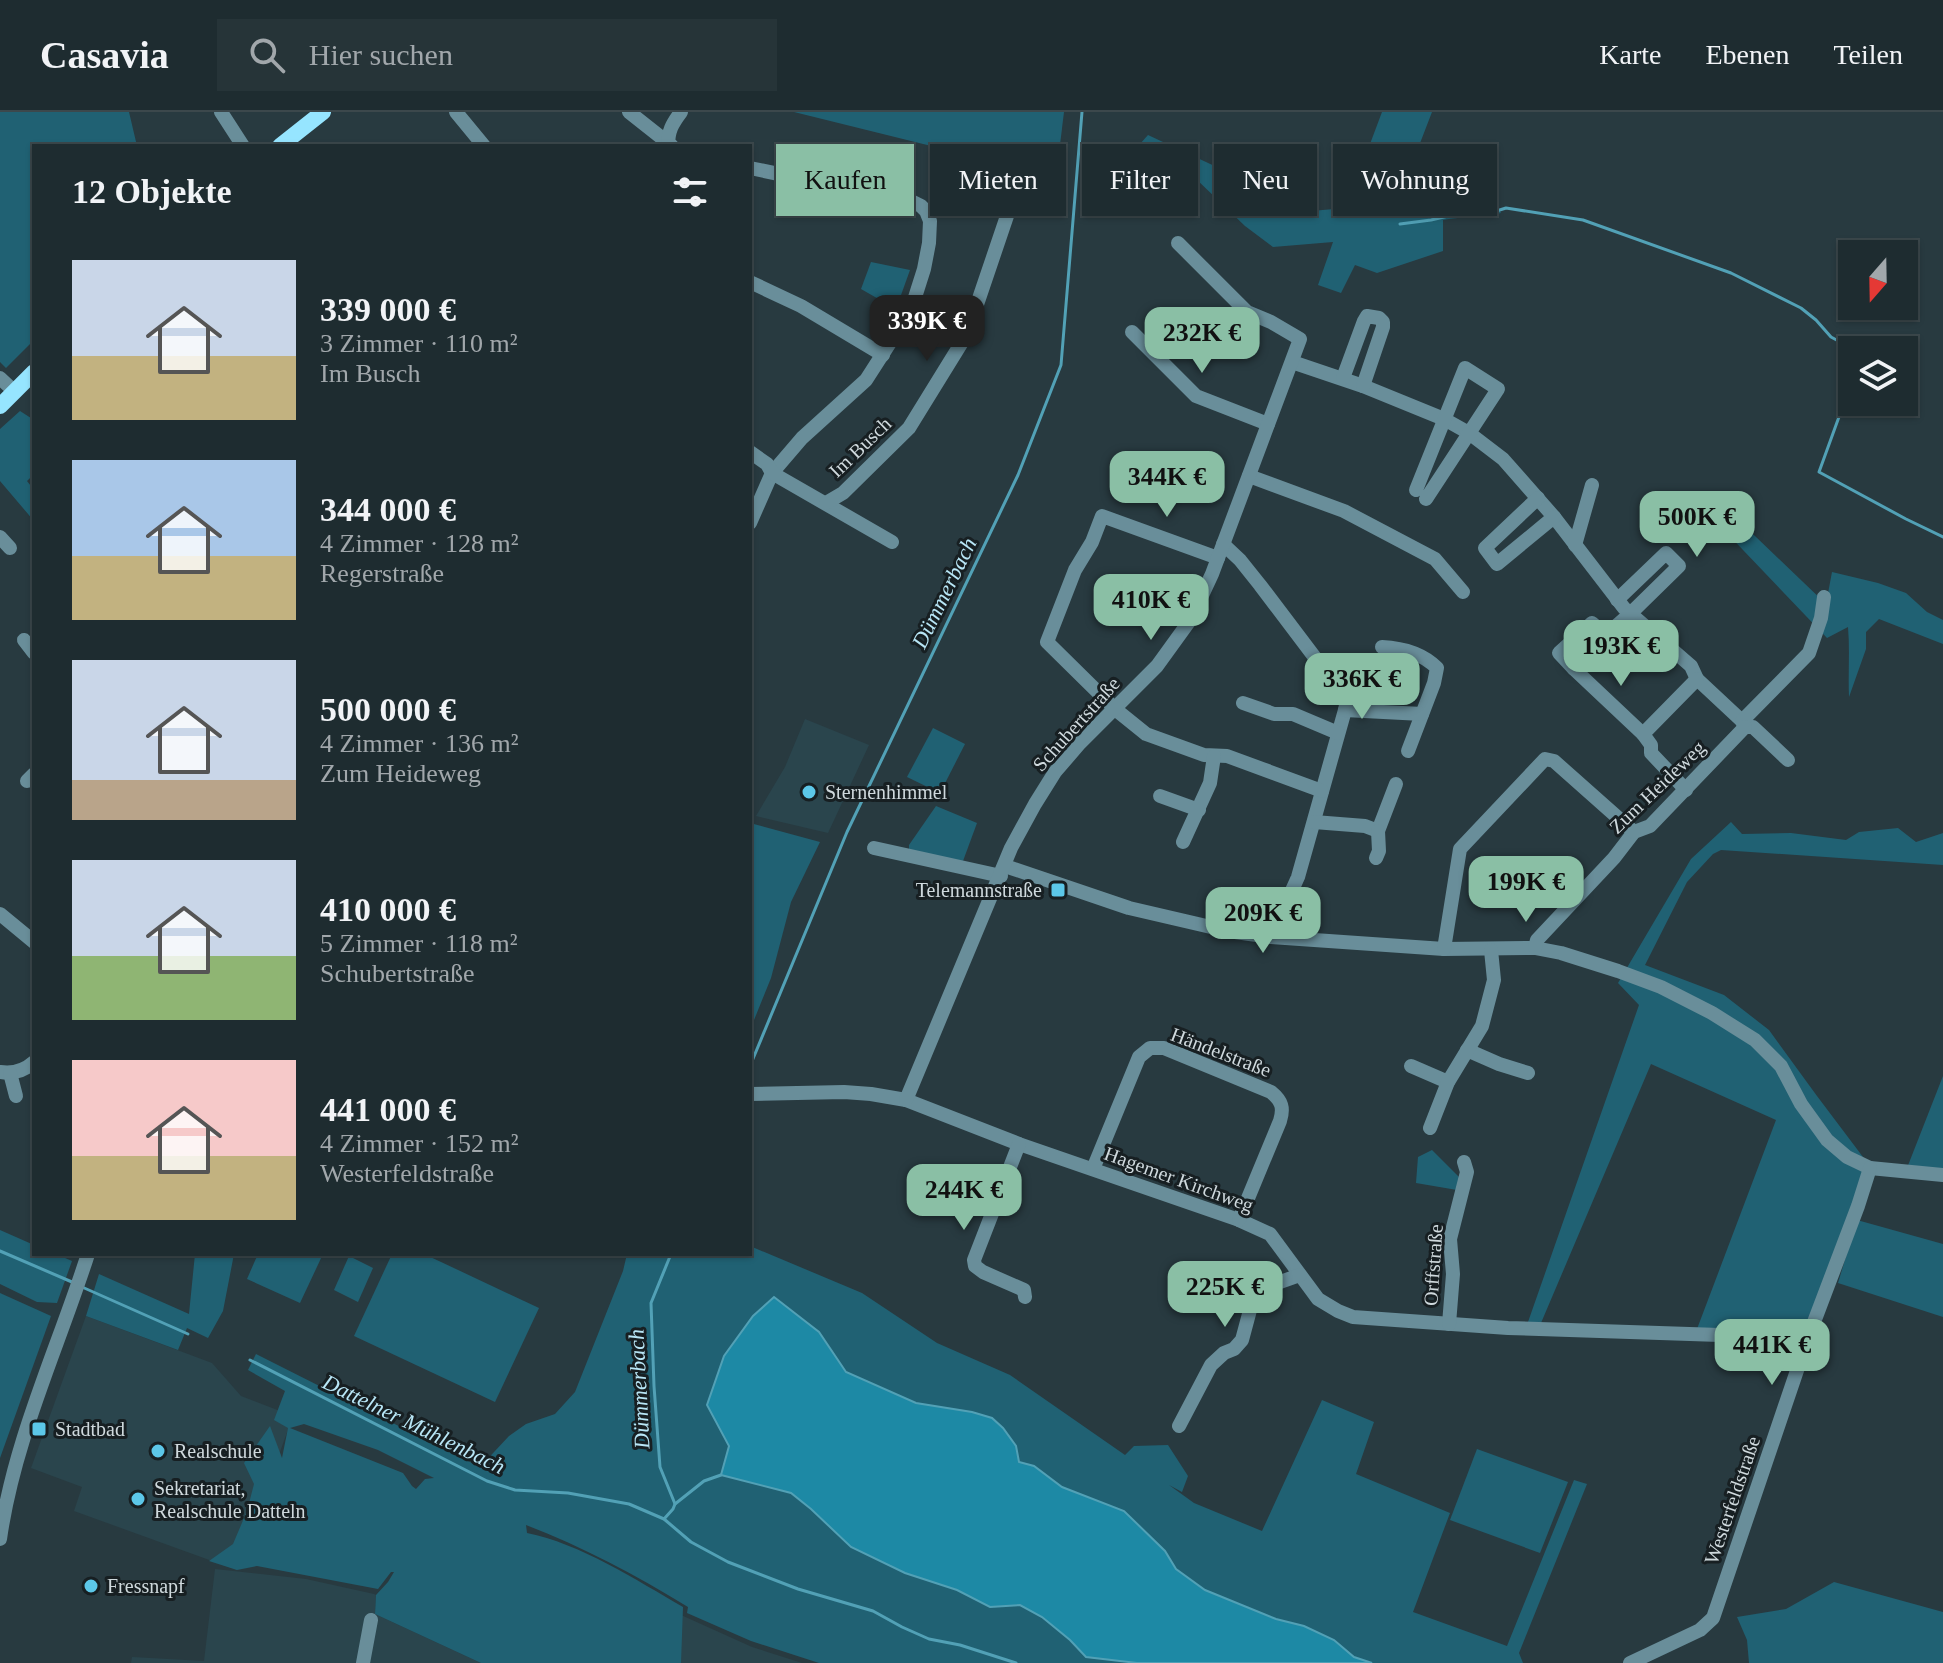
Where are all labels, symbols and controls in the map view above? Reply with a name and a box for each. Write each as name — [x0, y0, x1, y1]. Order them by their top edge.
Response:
search box — [217, 19, 777, 91]
icon: search — [245, 33, 289, 77]
text: Casavia — [40, 34, 169, 76]
text: Hier suchen — [309, 38, 453, 71]
text: Karte — [1599, 39, 1661, 70]
text: Ebenen — [1705, 39, 1789, 70]
text: Teilen — [1833, 39, 1903, 70]
chip: Kaufen — [776, 144, 914, 216]
chip: Mieten — [930, 144, 1066, 216]
chip: Filter — [1082, 144, 1198, 216]
chip: Neu — [1214, 144, 1317, 216]
chip: Wohnung — [1333, 144, 1497, 216]
icon: filters — [668, 170, 712, 214]
text: 12 Objekte — [72, 173, 232, 210]
north arrow — [1838, 240, 1918, 320]
map controls — [1838, 240, 1918, 416]
text: 339 000 € — [320, 291, 456, 328]
icon: home — [136, 292, 232, 388]
pin: 339K € — [862, 295, 992, 363]
text: 339K € — [888, 306, 966, 335]
pin: 232K € — [1137, 307, 1267, 375]
text: 232K € — [1163, 318, 1241, 347]
text: 3 Zimmer · 110 m² — [320, 329, 517, 358]
button: layers — [1838, 336, 1918, 416]
text: Im Busch — [320, 359, 420, 388]
street label: Im Busch — [825, 412, 895, 482]
pin: 344K € — [1102, 451, 1232, 519]
text: 344K € — [1128, 462, 1206, 491]
text: 344 000 € — [320, 491, 456, 528]
pin: 500K € — [1632, 491, 1762, 559]
icon: home — [136, 492, 232, 588]
text: 500K € — [1658, 502, 1736, 531]
text: 4 Zimmer · 128 m² — [320, 529, 518, 558]
water label: Dümmerbach — [906, 534, 981, 653]
text: Regerstraße — [320, 559, 444, 588]
pin: 410K € — [1086, 574, 1216, 642]
text: 410K € — [1112, 585, 1190, 614]
pin: 193K € — [1556, 620, 1686, 688]
text: 193K € — [1582, 631, 1660, 660]
pin: 336K € — [1297, 653, 1427, 721]
text: 336K € — [1323, 664, 1401, 693]
street label: Schubertstraße — [1028, 672, 1124, 776]
text: 500 000 € — [320, 691, 456, 728]
icon: home — [136, 692, 232, 788]
text: 4 Zimmer · 136 m² — [320, 729, 518, 758]
street label: Zum Heideweg — [1605, 736, 1710, 839]
text: Zum Heideweg — [320, 759, 481, 788]
place label: Sternenhimmel — [825, 781, 948, 803]
marker: Sternenhimmel — [800, 783, 818, 801]
pin: 199K € — [1461, 856, 1591, 924]
text: 199K € — [1487, 867, 1565, 896]
place label: Telemannstraße — [916, 879, 1042, 901]
marker: Telemannstraße — [1049, 881, 1067, 899]
pin: 209K € — [1198, 887, 1328, 955]
text: 410 000 € — [320, 891, 456, 928]
icon: home — [136, 892, 232, 988]
text: 209K € — [1224, 898, 1302, 927]
text: 5 Zimmer · 118 m² — [320, 929, 517, 958]
text: Schubertstraße — [320, 959, 475, 988]
street label: Händelstraße — [1168, 1023, 1274, 1081]
text: 441 000 € — [320, 1091, 456, 1128]
icon: home — [136, 1092, 232, 1188]
text: 4 Zimmer · 152 m² — [320, 1129, 518, 1158]
street label: Hagemer Kirchweg — [1101, 1142, 1257, 1217]
text: Westerfeldstraße — [320, 1159, 494, 1188]
pin: 244K € — [899, 1164, 1029, 1232]
text: 244K € — [925, 1175, 1003, 1204]
street label: Orffstraße — [1419, 1223, 1447, 1307]
pin: 225K € — [1160, 1261, 1290, 1329]
text: 225K € — [1186, 1272, 1264, 1301]
pin: 441K € — [1707, 1319, 1837, 1387]
water label: Dümmerbach — [623, 1329, 655, 1450]
text: 441K € — [1733, 1330, 1811, 1359]
water label: Dattelner Mühlenbach — [318, 1369, 509, 1479]
place label: Stadtbad — [55, 1418, 125, 1440]
marker: Stadtbad — [30, 1420, 48, 1438]
street label: Westerfeldstraße — [1700, 1433, 1764, 1567]
place label: Realschule — [174, 1440, 262, 1462]
marker: Realschule — [149, 1442, 167, 1460]
place label: Sekretariat, Realschule Datteln — [154, 1477, 306, 1522]
marker: Sekretariat, Realschule Datteln — [129, 1490, 147, 1508]
place label: Fressnapf — [107, 1575, 185, 1598]
marker: Fressnapf — [82, 1577, 100, 1595]

